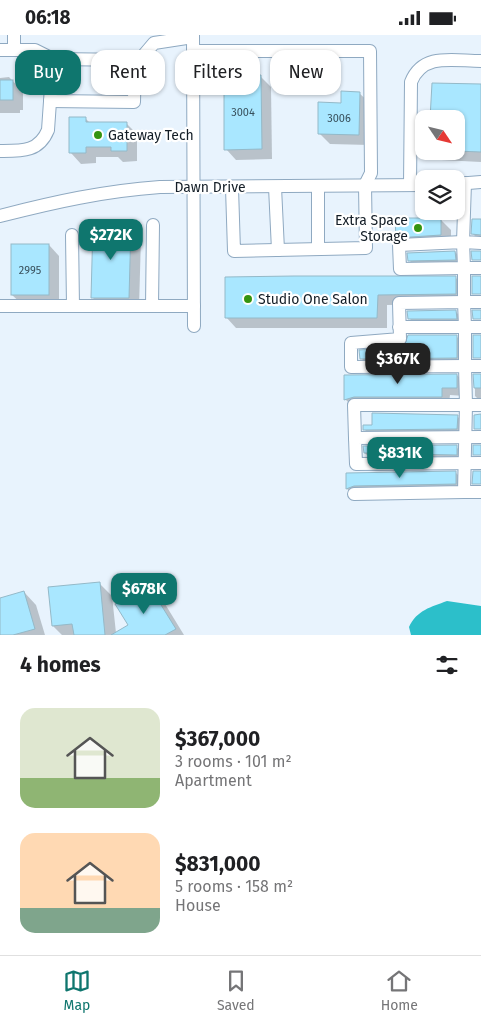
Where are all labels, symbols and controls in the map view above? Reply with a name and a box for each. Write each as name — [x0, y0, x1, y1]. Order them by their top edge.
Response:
text: 06:18 — [25, 6, 71, 29]
chip: Buy — [15, 50, 81, 95]
chip: Rent — [91, 50, 165, 95]
chip: Filters — [175, 50, 260, 95]
chip: New — [270, 50, 341, 95]
house number: 3004 — [231, 106, 255, 119]
north arrow — [415, 110, 465, 160]
map controls — [415, 110, 465, 220]
house number: 3006 — [327, 112, 351, 125]
place label: Gateway Tech — [108, 127, 194, 144]
marker: Gateway Tech — [92, 129, 104, 141]
button: layers — [415, 170, 465, 220]
street label: Dawn Drive — [174, 179, 246, 196]
place label: Extra Space Storage — [335, 212, 408, 245]
pin: $272K — [76, 219, 146, 261]
marker: Extra Space Storage — [412, 222, 424, 234]
text: $272K — [90, 225, 132, 244]
house number: 2995 — [19, 264, 42, 277]
place label: Studio One Salon — [258, 291, 368, 308]
marker: Studio One Salon — [242, 293, 254, 305]
pin: $367K — [363, 343, 433, 385]
text: $367K — [376, 349, 420, 368]
pin: $831K — [365, 437, 435, 479]
text: $831K — [378, 443, 422, 462]
pin: $678K — [109, 573, 179, 615]
text: $678K — [122, 579, 166, 598]
icon: filters — [433, 651, 461, 679]
text: 4 homes — [20, 652, 101, 678]
text: $367,000 — [175, 726, 260, 752]
icon: home — [60, 728, 120, 788]
text: 3 rooms · 101 m² — [175, 752, 292, 771]
text: Apartment — [175, 771, 252, 790]
text: $831,000 — [175, 851, 261, 877]
icon: home — [60, 853, 120, 913]
text: 5 rooms · 158 m² — [175, 877, 293, 896]
text: House — [175, 896, 221, 915]
tab: Map — [63, 967, 91, 1014]
tab: Saved — [217, 967, 255, 1014]
tab: Home — [381, 967, 418, 1014]

